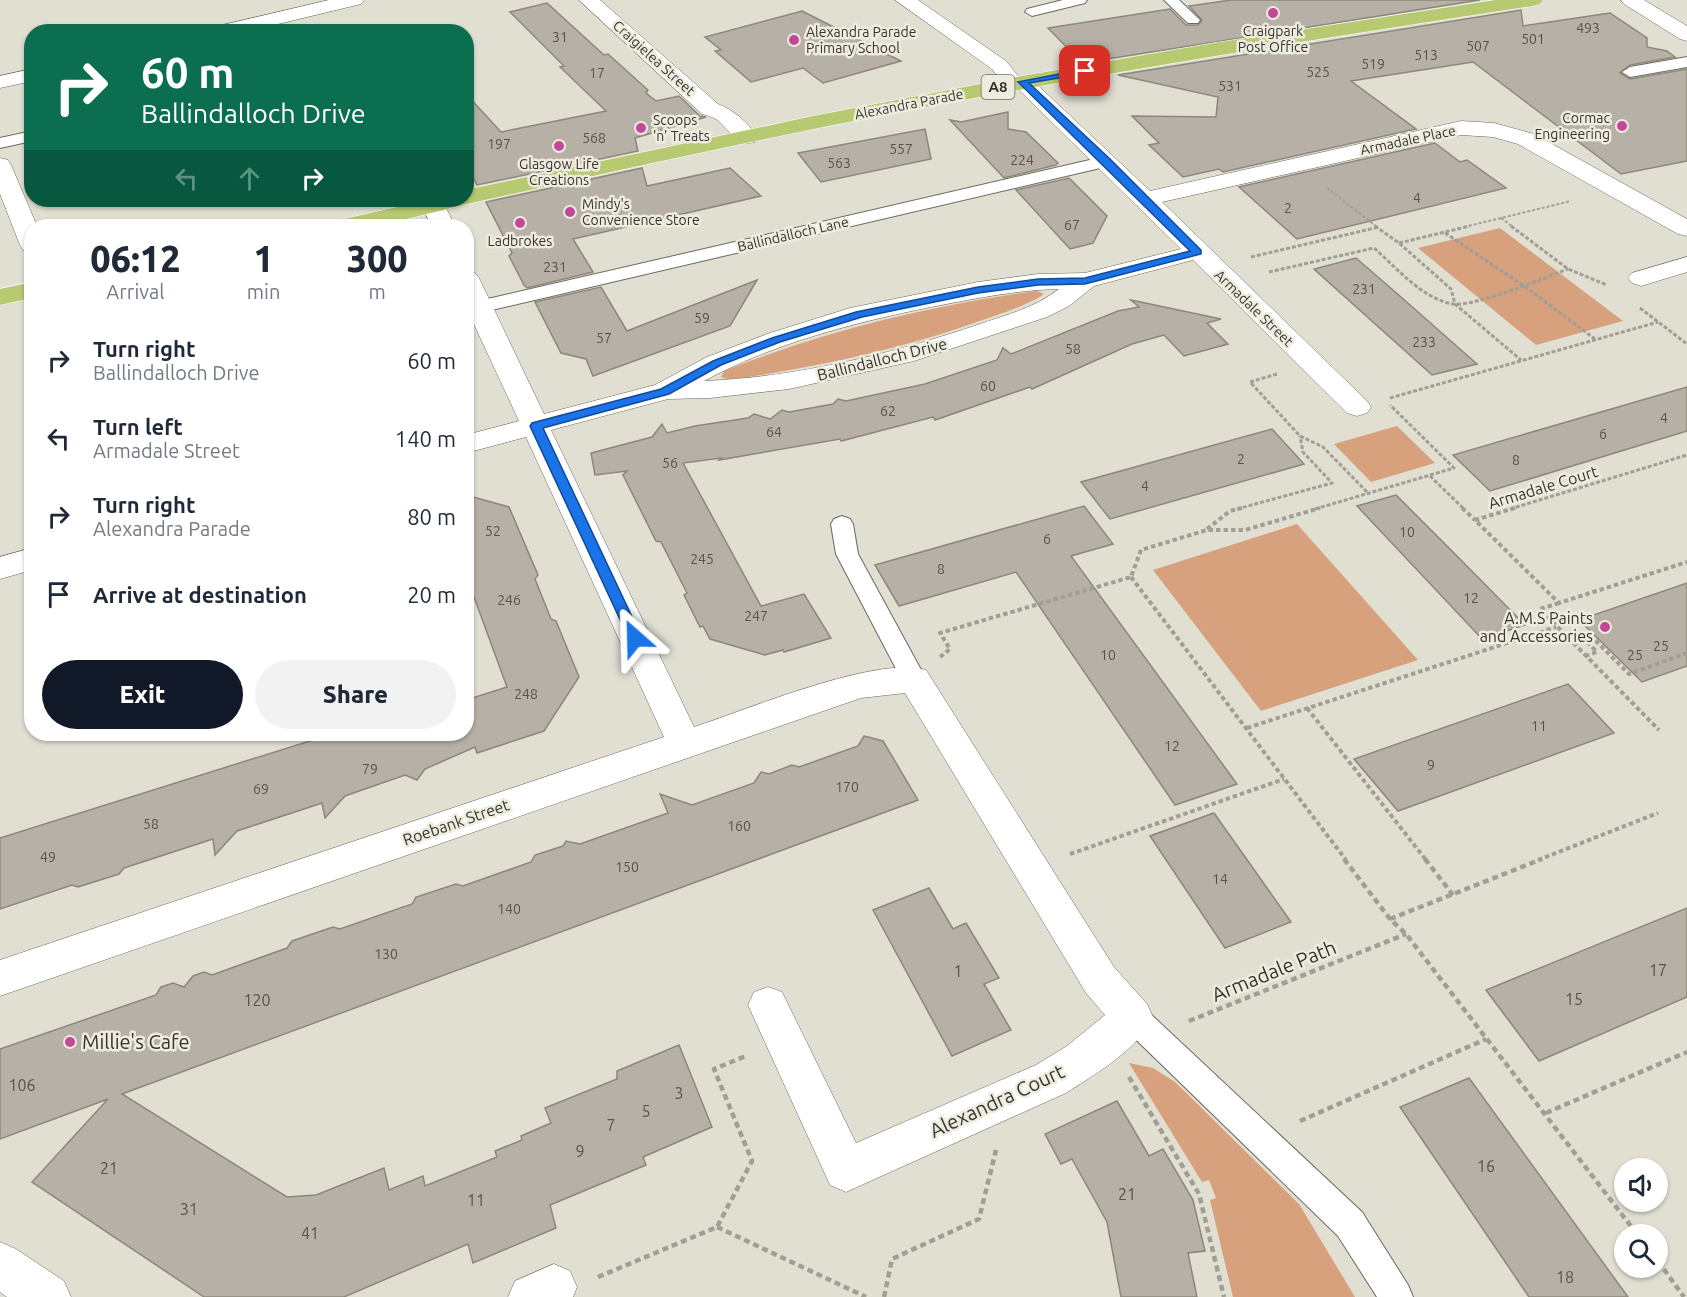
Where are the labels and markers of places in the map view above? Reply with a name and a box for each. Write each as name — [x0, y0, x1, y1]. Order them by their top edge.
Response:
marker: Craigpark Post Office — [1266, 6, 1280, 20]
place label: Craigpark Post Office — [1238, 23, 1308, 55]
place label: Alexandra Parade Primary School — [806, 24, 916, 56]
marker: Alexandra Parade Primary School — [787, 33, 801, 47]
pin — [1059, 45, 1110, 96]
place label: Cormac Engineering — [1534, 110, 1610, 142]
place label: Scoops 'n' Treats — [653, 112, 710, 144]
marker: Cormac Engineering — [1615, 119, 1629, 133]
marker: Scoops 'n' Treats — [634, 121, 648, 135]
marker: Glasgow Life Creations — [552, 139, 566, 153]
place label: Glasgow Life Creations — [519, 156, 599, 188]
place label: Mindy's Convenience Store — [582, 196, 700, 228]
marker: Mindy's Convenience Store — [563, 205, 577, 219]
marker: Ladbrokes — [513, 216, 527, 230]
place label: Ladbrokes — [488, 233, 552, 249]
place label: A.M.S Paints and Accessories — [1480, 609, 1593, 645]
marker: A.M.S Paints and Accessories — [1598, 620, 1612, 634]
place label: Millie's Cafe — [82, 1030, 190, 1053]
marker: Millie's Cafe — [63, 1035, 77, 1049]

